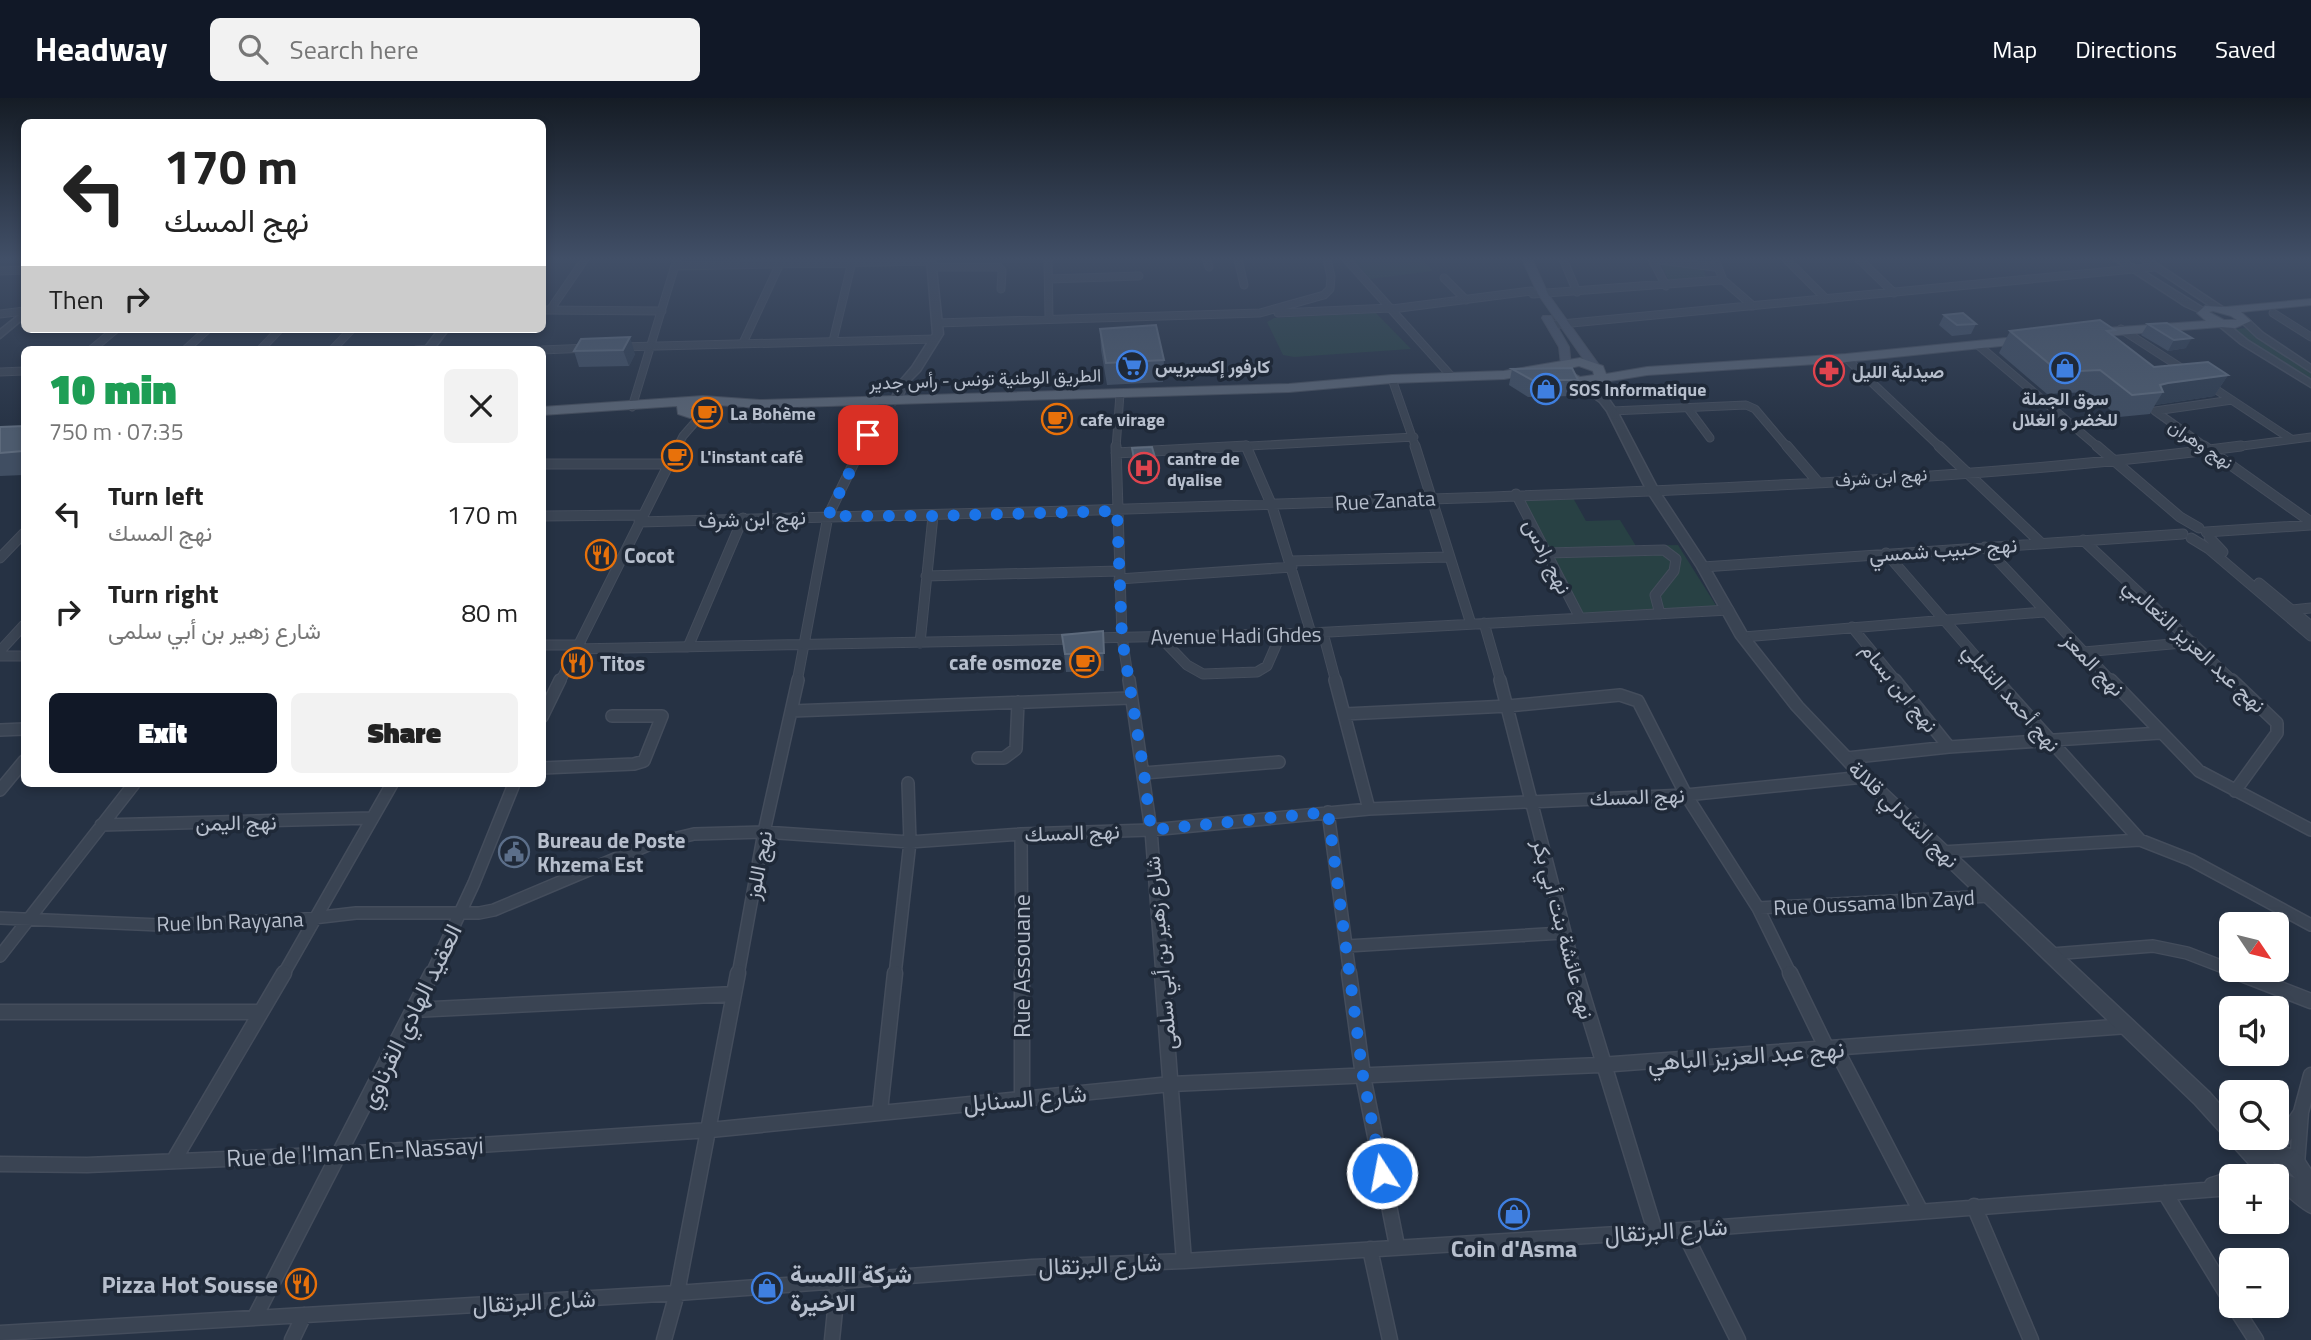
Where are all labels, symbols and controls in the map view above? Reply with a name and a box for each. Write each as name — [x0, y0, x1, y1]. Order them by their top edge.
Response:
search box — [210, 18, 700, 81]
text: Headway — [35, 24, 168, 74]
icon: search — [234, 30, 272, 68]
text: Search here — [290, 30, 419, 69]
text: Map — [1992, 31, 2037, 67]
text: Directions — [2075, 31, 2177, 67]
text: Saved — [2215, 31, 2276, 67]
text: 170 m — [164, 128, 298, 203]
icon: left — [49, 147, 140, 238]
text: نهج المسك — [164, 196, 309, 244]
text: Then — [49, 280, 104, 319]
icon: right — [118, 280, 156, 318]
supermarket icon: كارفور إكسبريس — [1115, 349, 1149, 383]
shop icon: سوق الجملة للخضر و الغلال — [2048, 351, 2082, 385]
place label: كارفور إكسبريس — [1155, 353, 1270, 380]
pharmacy icon: صيدلية الليل — [1812, 354, 1846, 388]
text: 10 min — [49, 356, 176, 420]
place label: صيدلية الليل — [1852, 358, 1944, 385]
street label: الطريق الوطنية تونس - رأس جدير — [867, 361, 1102, 397]
button: close — [444, 369, 518, 443]
shop icon: SOS Informatique — [1529, 372, 1563, 406]
place label: SOS Informatique — [1569, 376, 1706, 403]
place label: سوق الجملة للخضر و الغلال — [2012, 385, 2118, 433]
cafe icon: La Bohème — [690, 396, 724, 430]
place label: La Bohème — [730, 400, 816, 427]
cafe icon: cafe virage — [1040, 402, 1074, 436]
pin — [838, 405, 898, 465]
place label: cafe virage — [1080, 406, 1165, 433]
street label: نهج وهران — [2163, 412, 2239, 476]
text: 750 m · 07:35 — [49, 414, 184, 449]
icon: arrive — [849, 416, 887, 454]
cafe icon: L'instant café — [660, 439, 694, 473]
place label: L'instant café — [700, 443, 804, 470]
place label: cantre de dyalise — [1167, 445, 1240, 493]
hospital icon: cantre de dyalise — [1127, 451, 1161, 485]
street label: نهج ابن شرف — [1834, 460, 1928, 494]
text: Turn left — [108, 476, 203, 515]
street label: Rue Zanata — [1334, 481, 1437, 519]
icon: left — [49, 495, 87, 533]
text: 170 m — [447, 495, 518, 534]
street label: نهج ابن شرف — [698, 500, 806, 536]
street label: نهج رادس — [1515, 513, 1581, 599]
text: نهج المسك — [108, 515, 212, 550]
street label: نهج حبيب شمسي — [1868, 528, 2018, 572]
restaurant icon: Cocot — [584, 538, 618, 572]
place label: Cocot — [624, 539, 675, 571]
street label: نهج عبد العزيز الثعالبي — [2115, 570, 2274, 721]
text: Turn right — [108, 574, 219, 613]
icon: right — [49, 593, 87, 631]
text: 80 m — [461, 593, 518, 632]
text: شارع زهير بن أبي سلمى — [108, 613, 321, 648]
street label: Avenue Hadi Ghdes — [1150, 618, 1322, 652]
street label: نهج المعز — [2054, 624, 2133, 703]
street label: نهج ابن بسام — [1853, 635, 1947, 739]
street label: نهج أحمد التليلي — [1954, 635, 2069, 760]
cafe icon: cafe osmoze — [1068, 645, 1102, 679]
restaurant icon: Titos — [560, 646, 594, 680]
place label: cafe osmoze — [949, 646, 1062, 678]
place label: Titos — [600, 647, 645, 679]
button: Exit — [49, 693, 277, 773]
button: Share — [291, 693, 518, 773]
street label: نهج الشادلي قلالة — [1840, 753, 1967, 877]
street label: نهج المسك — [1589, 778, 1685, 814]
street label: نهج اليمن — [195, 805, 277, 839]
street label: نهج المسك — [1024, 814, 1120, 850]
place label: Bureau de Poste Khzema Est — [537, 824, 686, 880]
street label: نهج اللوز — [735, 828, 780, 903]
street label: نهج عائشة بنت أبي بكر — [1522, 834, 1603, 1023]
public building icon: Bureau de Poste Khzema Est — [497, 835, 531, 869]
street label: شارع زهير بن أبي سلمى — [1136, 855, 1186, 1051]
street label: Rue Oussama Ibn Zayd — [1772, 881, 1976, 923]
street label: Rue Assouane — [1003, 894, 1039, 1038]
street label: Rue Ibn Rayyana — [156, 902, 305, 940]
north arrow — [2219, 912, 2289, 982]
map controls — [2219, 912, 2289, 1318]
street label: العقيد الهادي القرناوي — [350, 917, 472, 1116]
button: sound — [2219, 996, 2289, 1066]
street label: نهج عبد العزيز الباهي — [1646, 1030, 1846, 1082]
street label: شارع السنابل — [962, 1075, 1088, 1121]
button: search — [2219, 1080, 2289, 1150]
street label: Rue de l'Iman En-Nassayi — [225, 1126, 485, 1176]
position arrow — [1345, 1136, 1419, 1210]
button: + — [2219, 1164, 2289, 1234]
shop icon: Coin d'Asma — [1497, 1197, 1531, 1231]
street label: شارع البرتقال — [1603, 1208, 1729, 1252]
place label: Coin d'Asma — [1451, 1230, 1577, 1266]
street label: شارع البرتقال — [1038, 1244, 1162, 1284]
button: − — [2219, 1248, 2289, 1318]
place label: شركة االمسة الاخيرة — [790, 1256, 912, 1320]
place label: Pizza Hot Sousse — [101, 1266, 278, 1302]
restaurant icon: Pizza Hot Sousse — [284, 1267, 318, 1301]
shop icon: شركة االمسة الاخيرة — [750, 1271, 784, 1305]
street label: شارع البرتقال — [471, 1280, 597, 1322]

